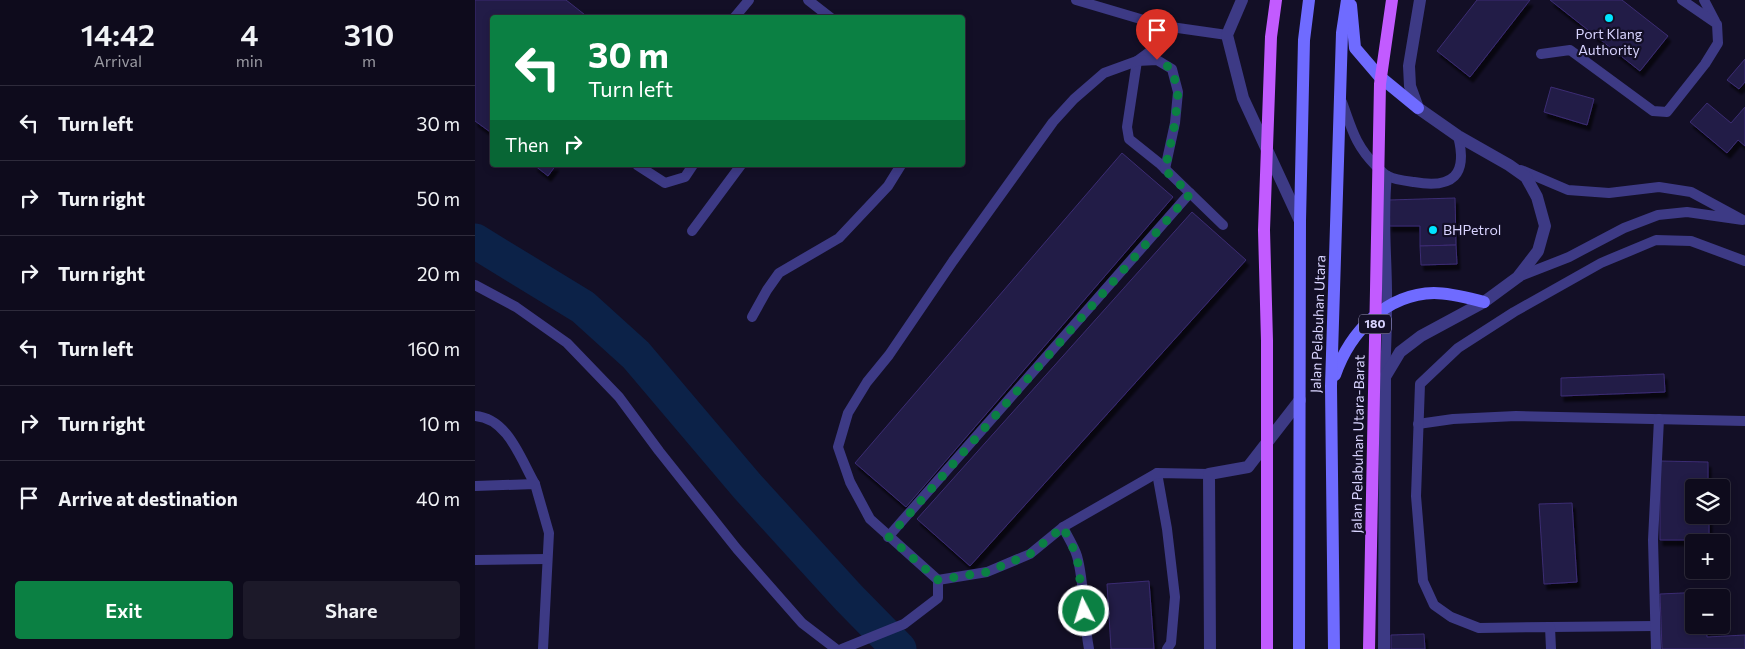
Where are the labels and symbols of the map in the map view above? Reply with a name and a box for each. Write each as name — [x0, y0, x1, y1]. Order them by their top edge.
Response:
pin — [1136, 9, 1178, 60]
marker: Port Klang Authority — [1603, 12, 1615, 24]
place label: Port Klang Authority — [1576, 25, 1643, 58]
place label: BHPetrol — [1443, 221, 1501, 238]
marker: BHPetrol — [1427, 224, 1439, 236]
street label: Jalan Pelabuhan Utara — [1307, 255, 1328, 393]
road number: 180 — [1359, 314, 1391, 334]
street label: Jalan Pelabuhan Utara-Barat — [1347, 354, 1368, 534]
position arrow — [1057, 584, 1109, 636]

